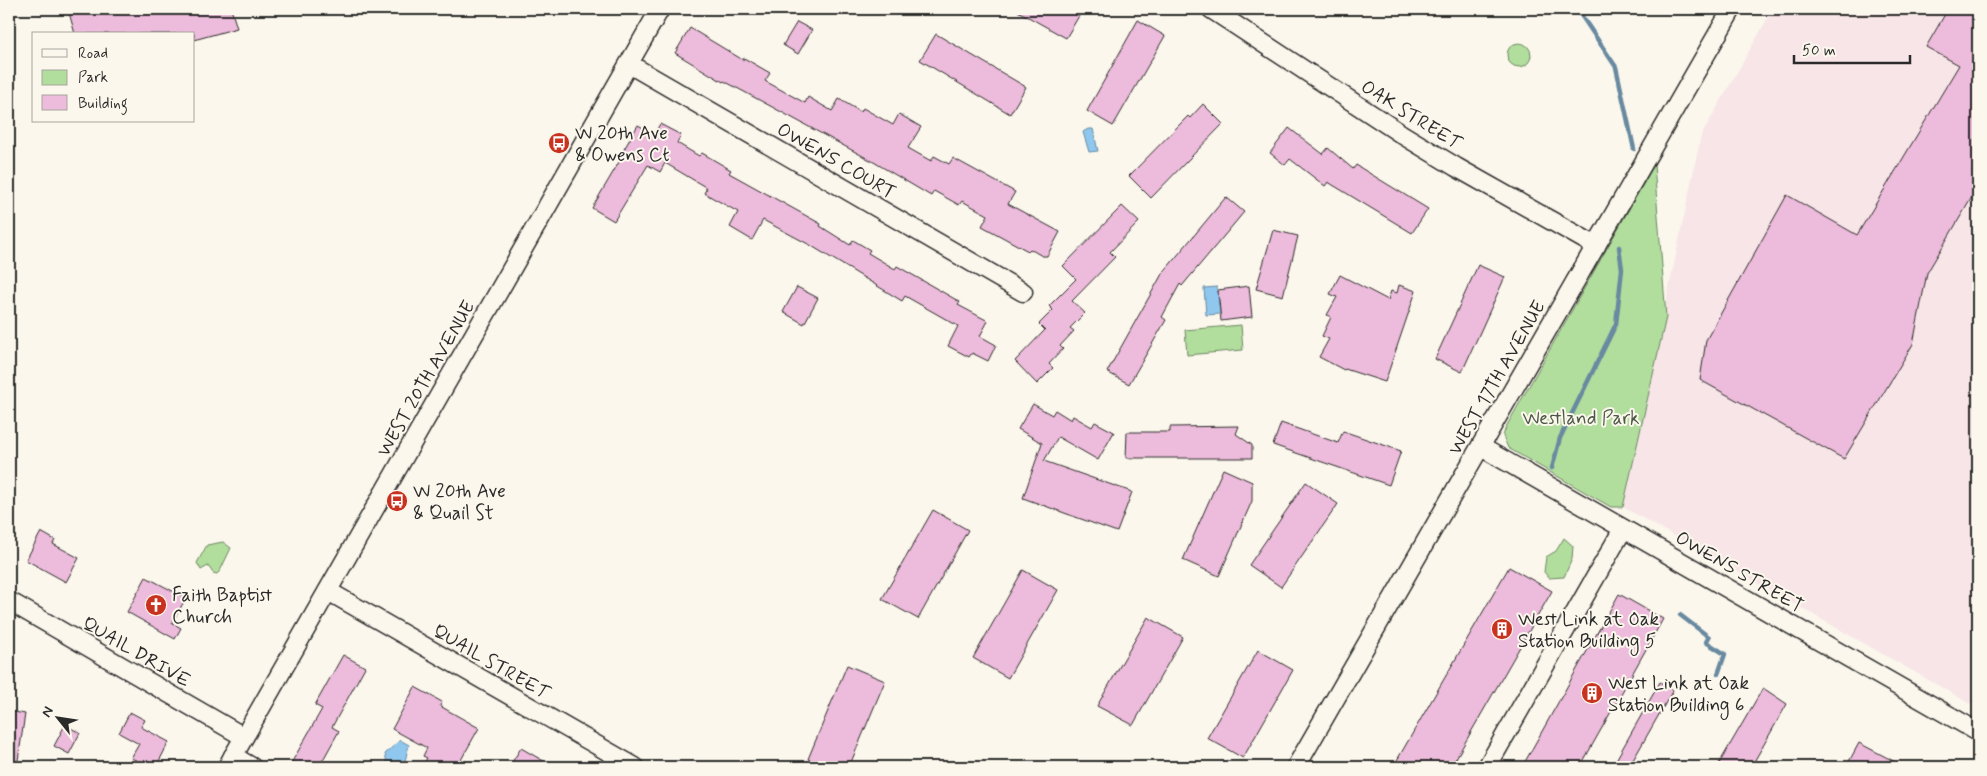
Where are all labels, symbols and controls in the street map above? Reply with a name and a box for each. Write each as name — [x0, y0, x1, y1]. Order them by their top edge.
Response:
legend — [32, 32, 195, 122]
scale bar — [1794, 32, 1911, 64]
text: 50 m — [1802, 41, 1836, 61]
text: Road — [78, 44, 108, 64]
text: Park — [78, 68, 108, 88]
street label: OAK STREET — [1356, 74, 1467, 157]
text: Building — [78, 94, 128, 115]
street label: OWENS COURT — [772, 117, 900, 205]
place label: W 20th Ave & Owens Ct — [575, 121, 670, 168]
bus stop icon: W 20th Ave & Owens Ct — [547, 131, 571, 155]
street label: WEST 20TH AVENUE — [371, 296, 481, 461]
street label: WEST 17TH AVENUE — [1443, 296, 1552, 459]
park label: Westland Park — [1523, 406, 1639, 431]
place label: W 20th Ave & Quail St — [413, 479, 506, 526]
bus stop icon: W 20th Ave & Quail St — [385, 489, 409, 513]
street label: OWENS STREET — [1671, 525, 1808, 619]
place label: Faith Baptist Church — [172, 583, 272, 630]
church icon: Faith Baptist Church — [144, 593, 168, 617]
place label: West Link at Oak Station Building 5 — [1518, 607, 1660, 656]
street label: QUAIL DRIVE — [77, 611, 195, 693]
building icon: West Link at Oak Station Building 5 — [1490, 617, 1514, 641]
street label: QUAIL STREET — [428, 619, 555, 706]
place label: West Link at Oak Station Building 6 — [1608, 671, 1750, 720]
building icon: West Link at Oak Station Building 6 — [1580, 681, 1604, 705]
north arrow — [32, 694, 82, 744]
text: N — [37, 703, 58, 721]

